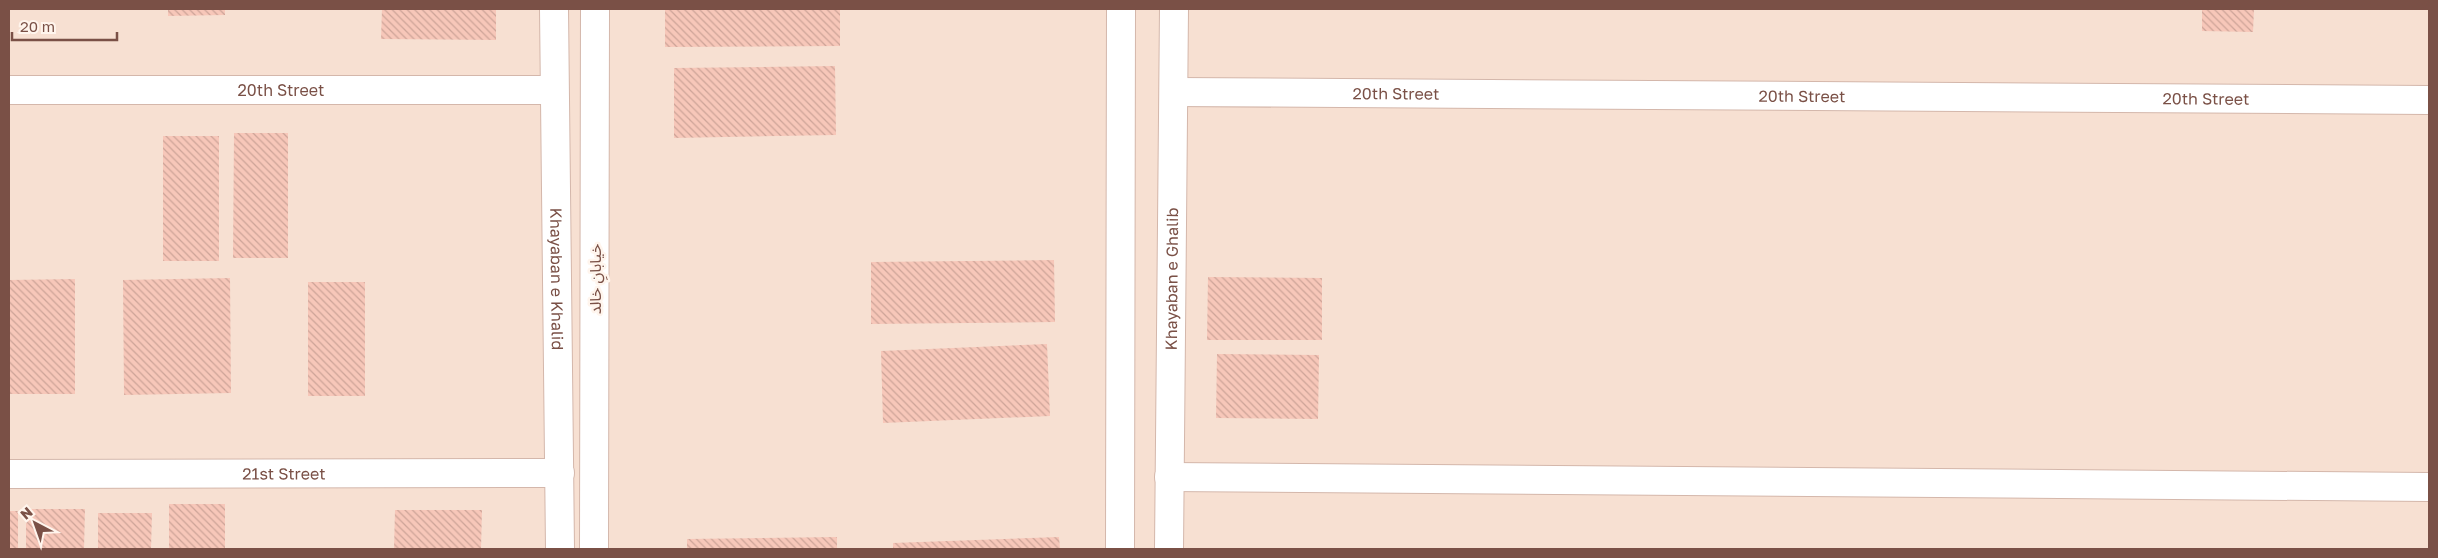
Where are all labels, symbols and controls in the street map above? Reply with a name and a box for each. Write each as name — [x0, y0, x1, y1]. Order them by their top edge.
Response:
scale bar — [12, 10, 118, 42]
text: 20 m — [20, 17, 55, 35]
street label: 20th Street — [238, 80, 324, 100]
street label: 20th Street — [1353, 83, 1439, 104]
street label: 20th Street — [1758, 86, 1845, 106]
street label: 20th Street — [2162, 88, 2249, 109]
street label: Khayaban e Ghalib — [1161, 207, 1182, 350]
street label: Khayaban e Khalid — [546, 208, 568, 350]
street label: خیابانِ خالد — [585, 244, 608, 314]
street label: 21st Street — [242, 463, 326, 484]
north arrow — [10, 498, 60, 548]
text: N — [17, 503, 36, 523]

